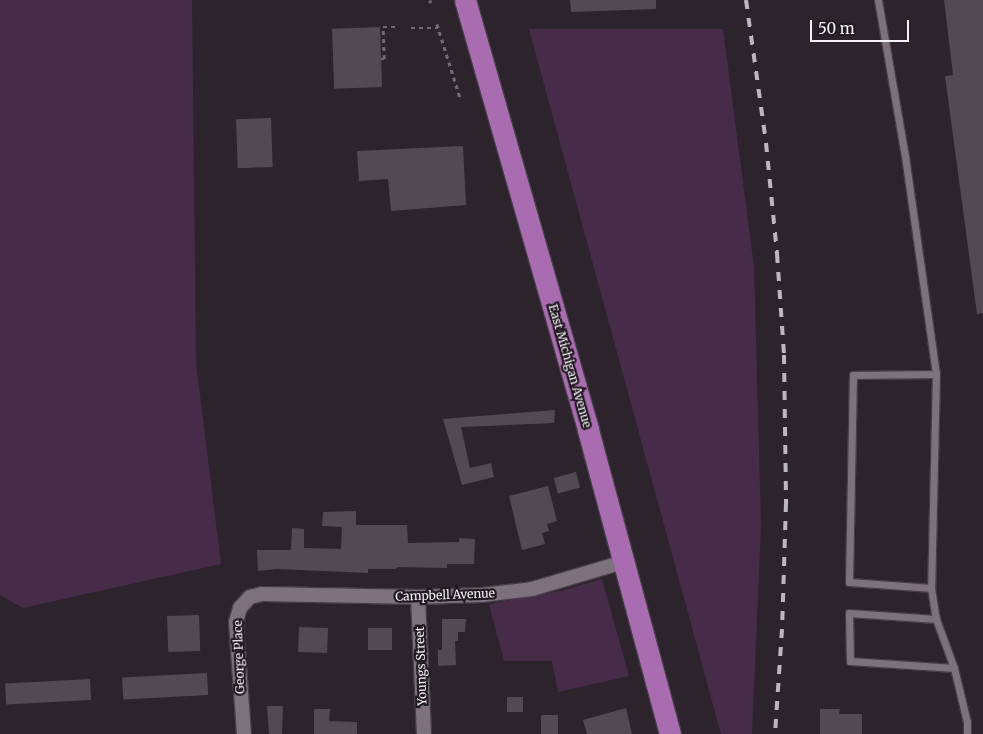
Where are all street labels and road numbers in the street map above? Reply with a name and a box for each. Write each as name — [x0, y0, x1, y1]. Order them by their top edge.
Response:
street label: East Michigan Avenue — [545, 303, 595, 429]
street label: Campbell Avenue — [395, 586, 495, 604]
street label: George Place — [231, 620, 247, 694]
street label: Youngs Street — [412, 626, 430, 706]

